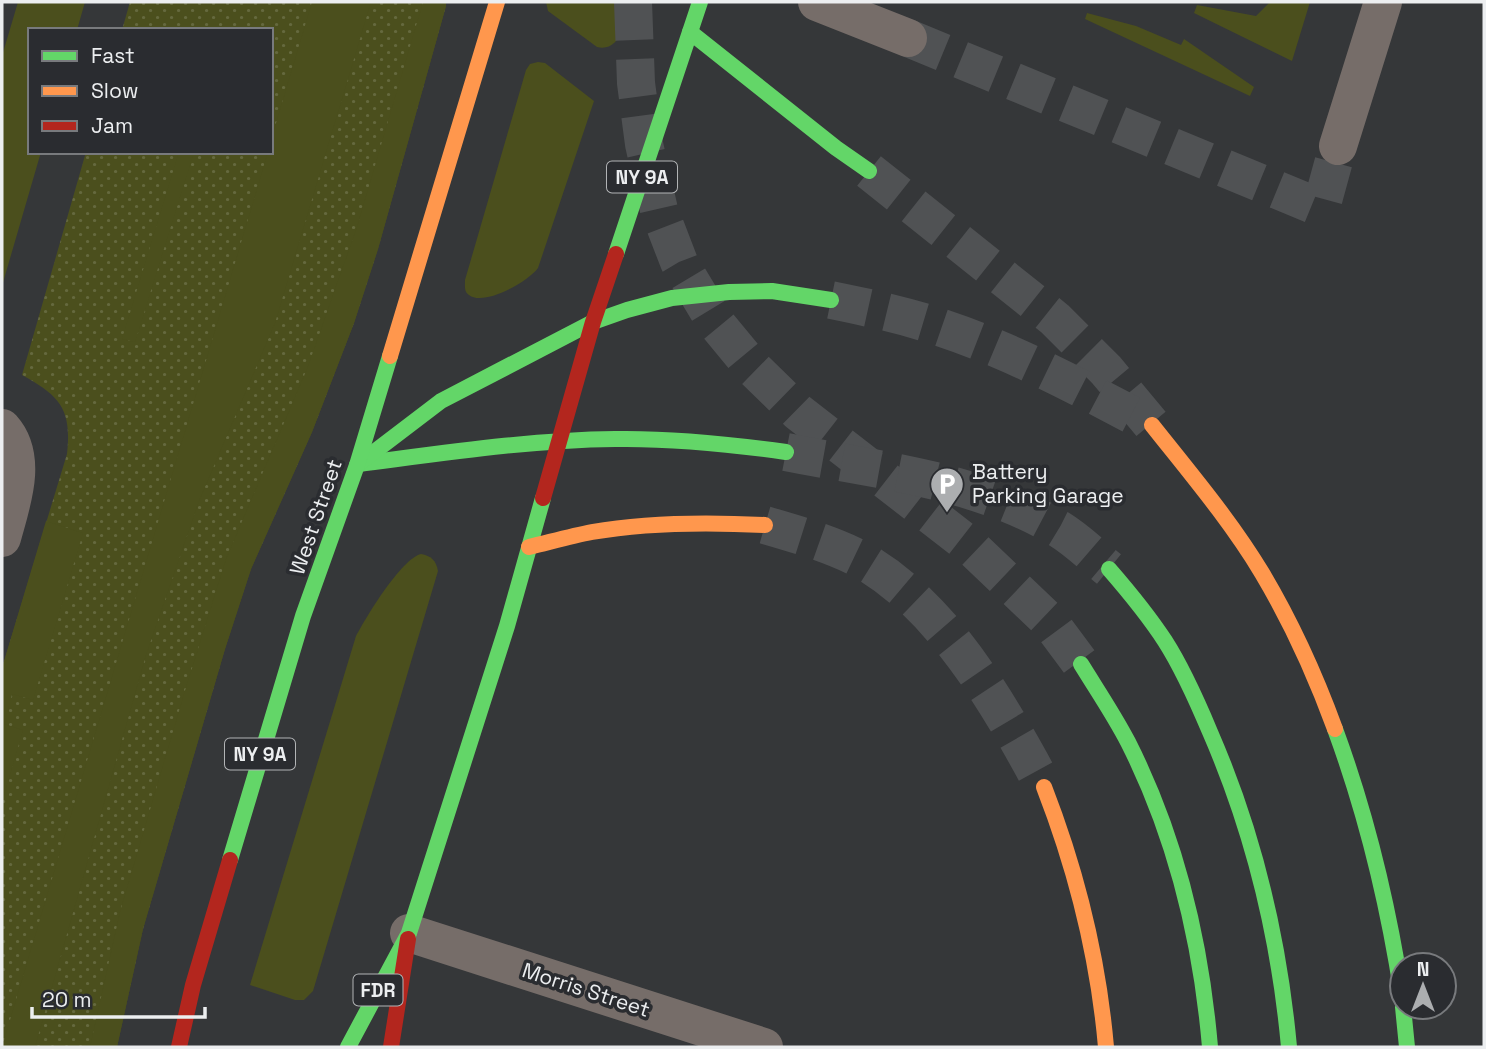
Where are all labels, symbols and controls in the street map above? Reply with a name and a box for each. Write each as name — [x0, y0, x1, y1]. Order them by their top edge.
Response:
legend — [28, 28, 273, 154]
text: Fast — [91, 42, 135, 69]
text: Slow — [91, 77, 139, 104]
text: Jam — [91, 112, 133, 139]
road number: NY 9A — [607, 162, 677, 192]
street label: West Street — [283, 455, 348, 578]
place label: Battery Parking Garage — [972, 458, 1124, 509]
parking icon: Battery Parking Garage — [928, 465, 966, 514]
road number: NY 9A — [225, 738, 295, 769]
north arrow — [1388, 951, 1458, 1021]
street label: Morris Street — [519, 956, 653, 1023]
text: N — [1417, 957, 1429, 982]
road number: FDR — [354, 974, 402, 1006]
scale bar — [32, 976, 205, 1020]
text: 20 m — [42, 986, 92, 1013]

